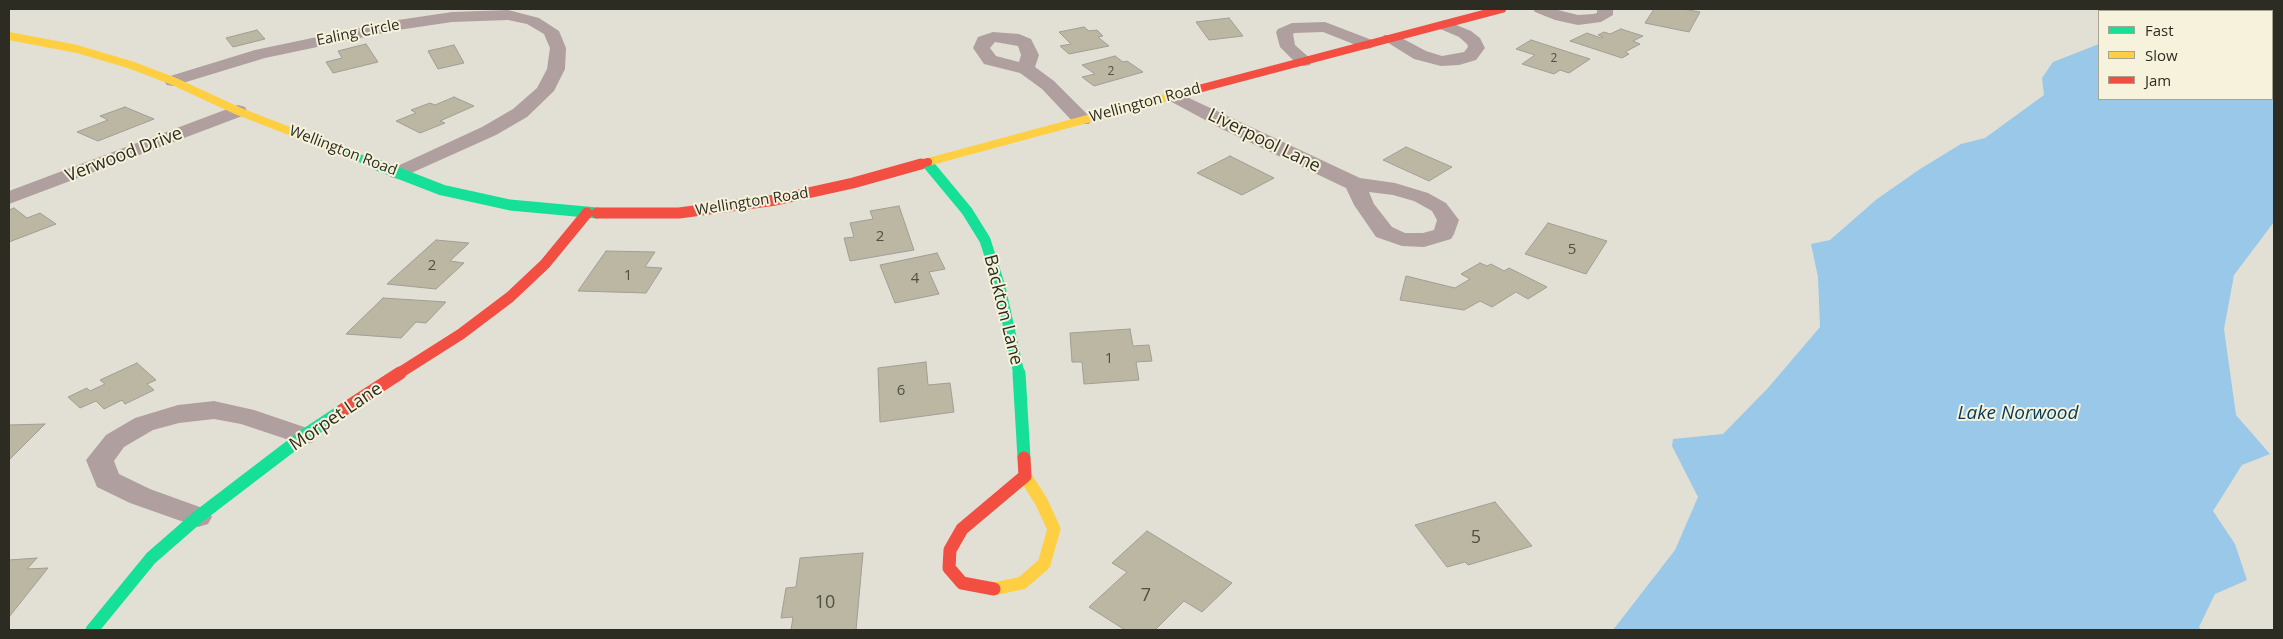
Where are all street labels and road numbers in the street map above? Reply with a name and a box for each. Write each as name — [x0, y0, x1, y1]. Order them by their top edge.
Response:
street label: Ealing Circle — [315, 16, 401, 50]
street label: Wellington Road — [1087, 80, 1203, 126]
street label: Liverpool Lane — [1204, 104, 1324, 178]
street label: Wellington Road — [286, 122, 400, 180]
street label: Verwood Drive — [62, 123, 186, 187]
street label: Wellington Road — [694, 184, 810, 220]
street label: Backton Lane — [979, 252, 1027, 368]
street label: Morpet Lane — [286, 378, 386, 456]

